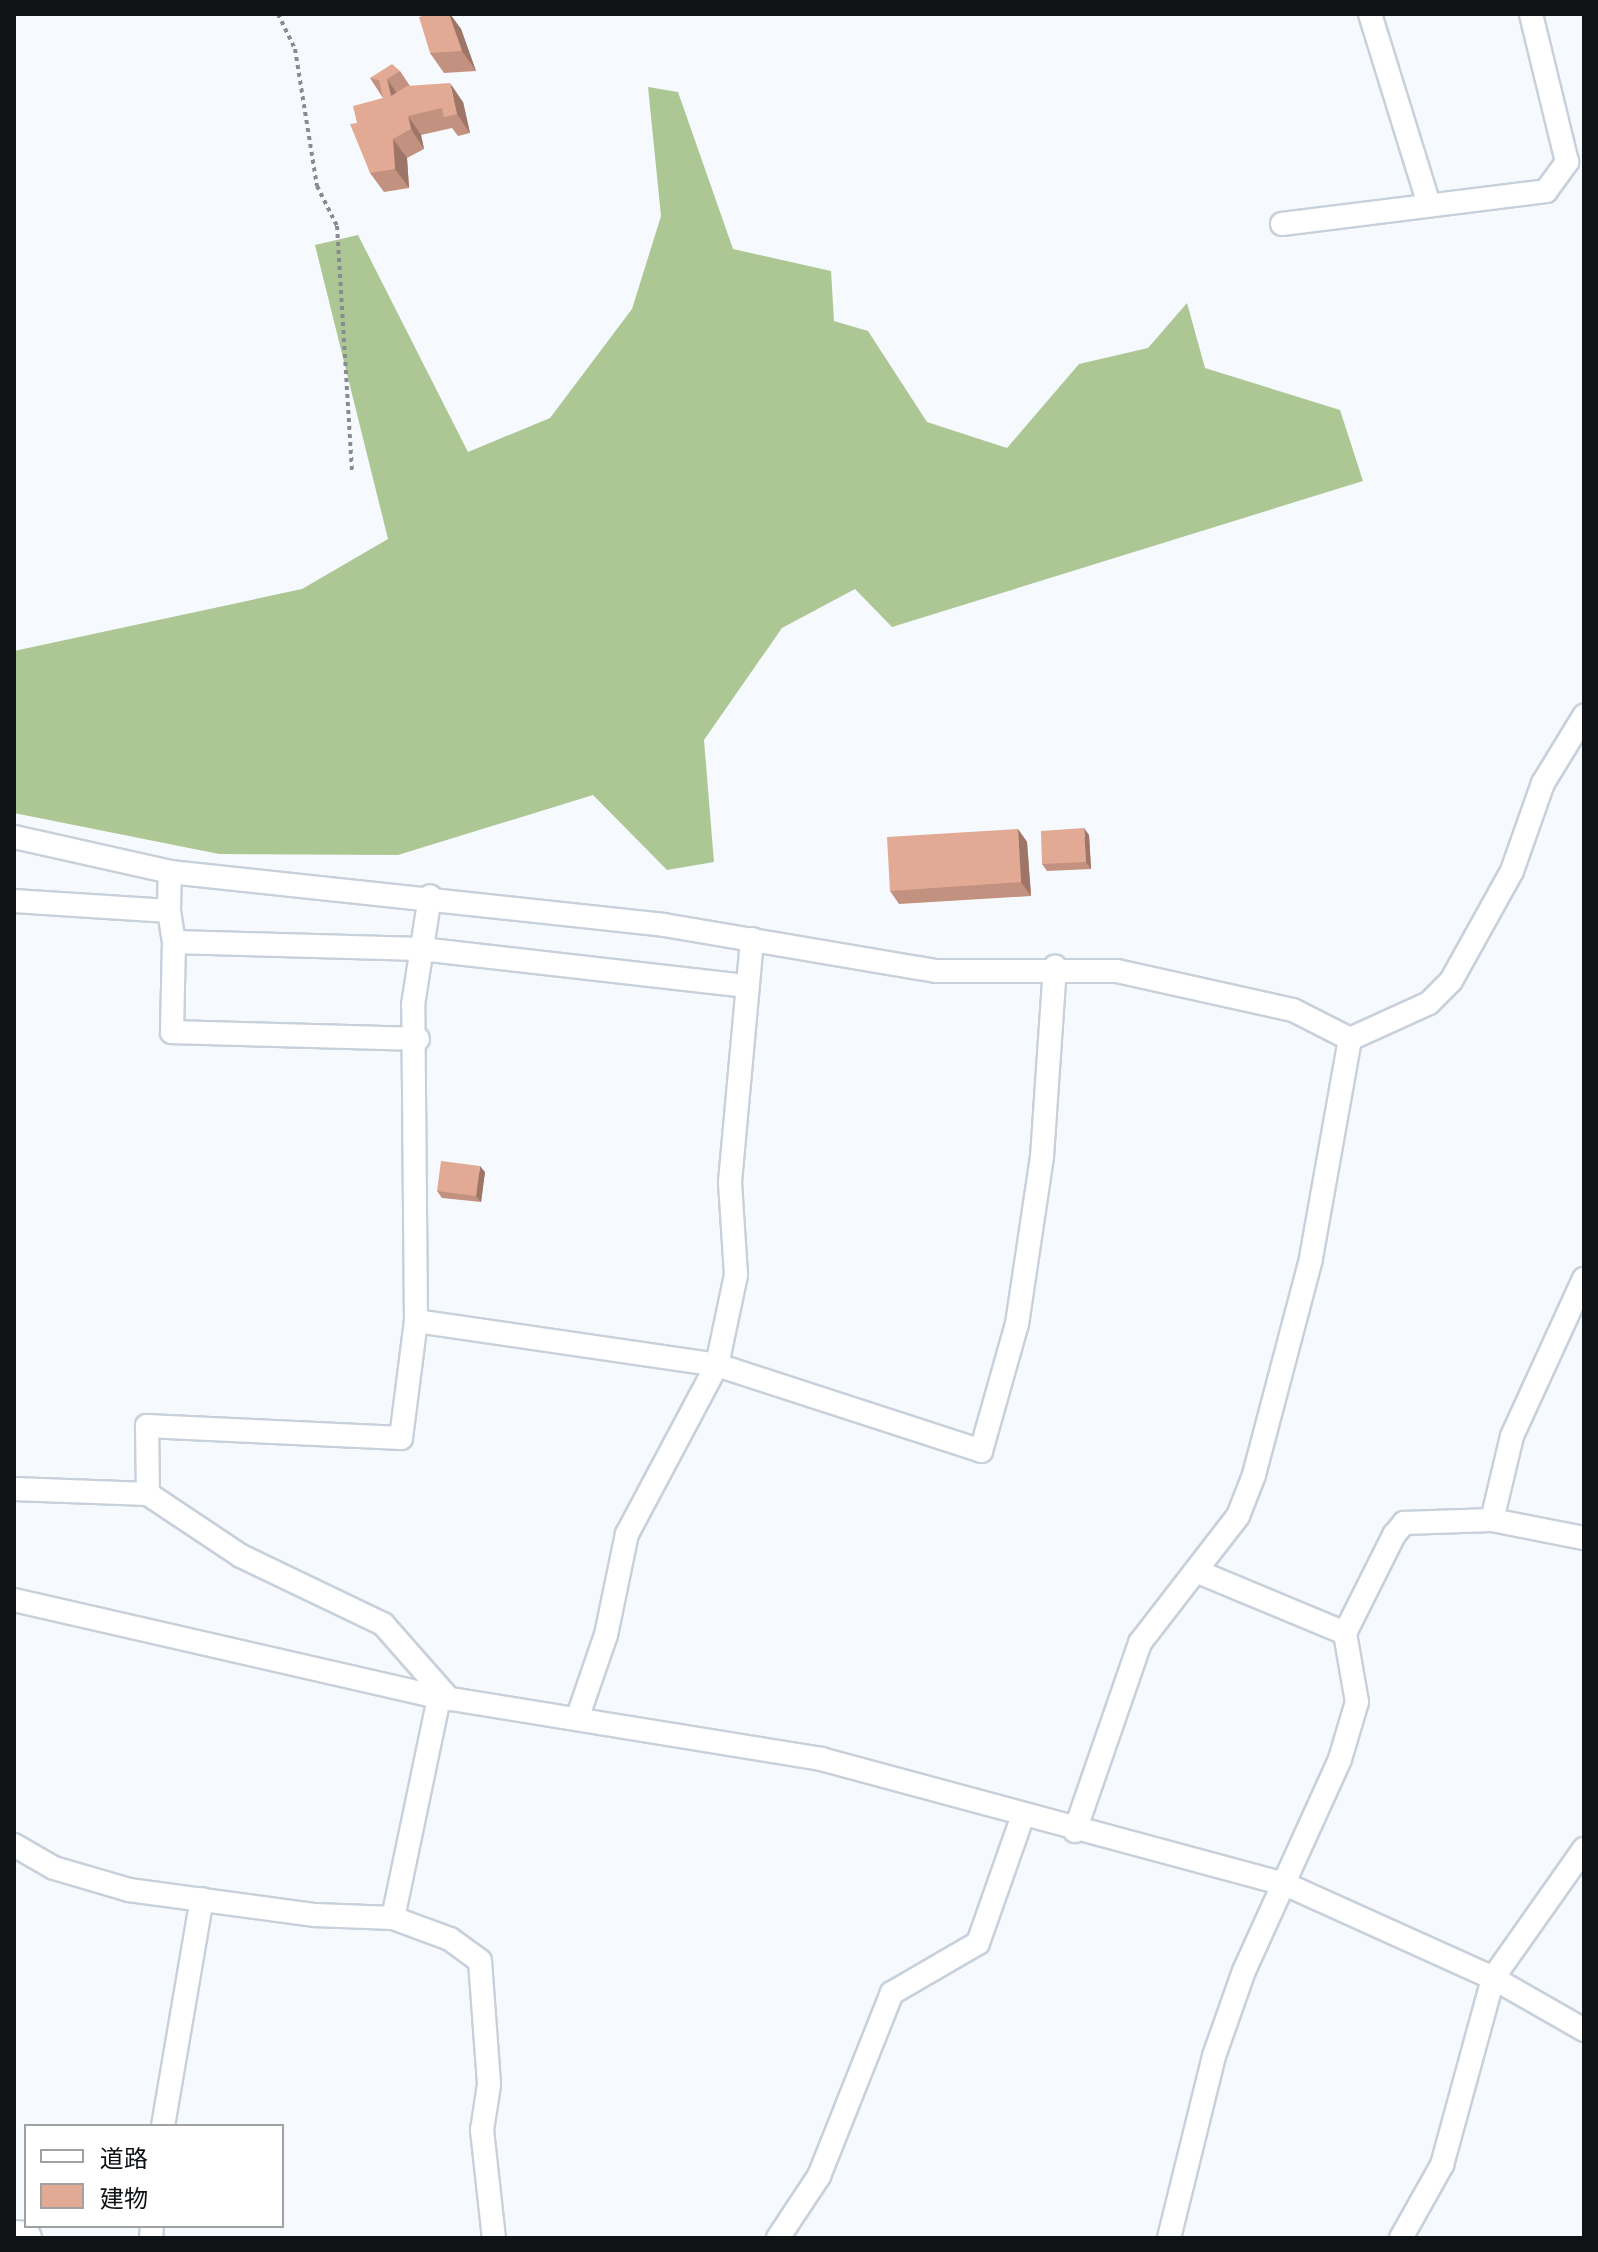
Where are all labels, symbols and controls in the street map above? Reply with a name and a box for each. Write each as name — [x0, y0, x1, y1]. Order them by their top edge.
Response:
legend — [24, 2124, 284, 2228]
text: 道路 — [100, 2143, 148, 2173]
text: 建物 — [100, 2183, 148, 2213]

